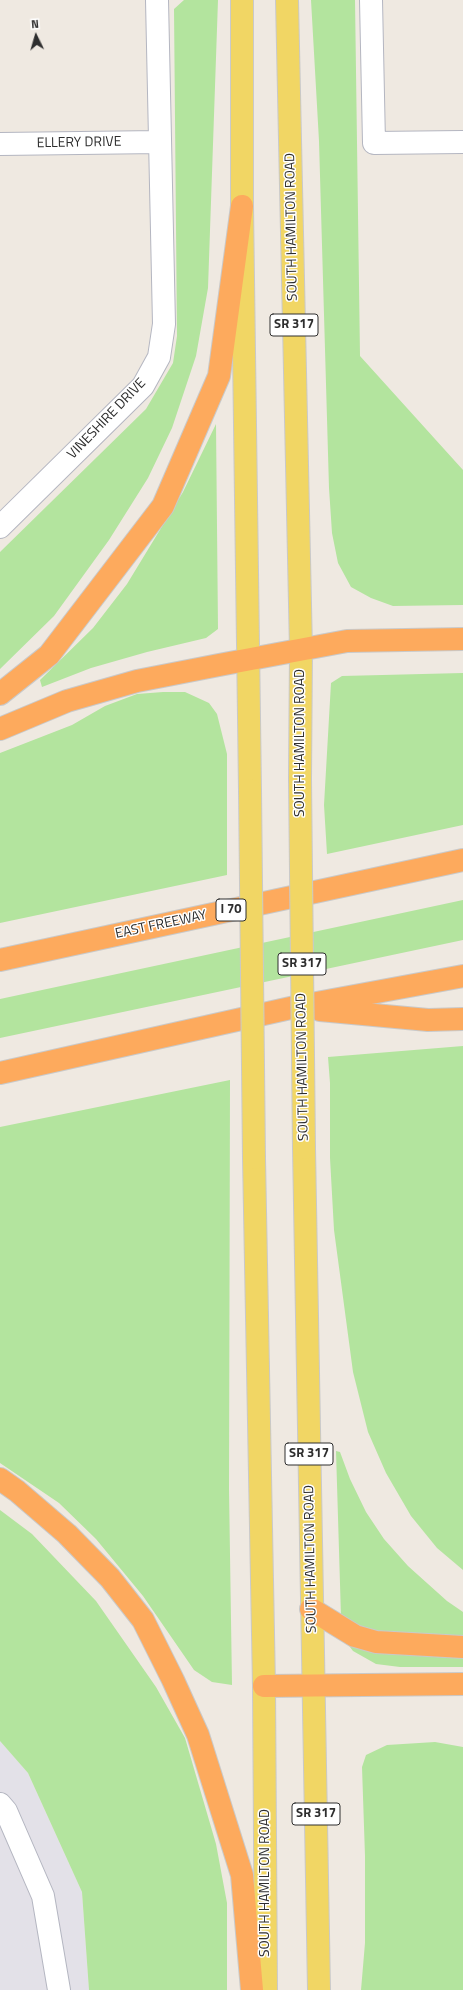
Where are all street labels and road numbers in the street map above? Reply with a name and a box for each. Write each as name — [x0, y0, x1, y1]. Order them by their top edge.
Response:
street label: ELLERY DRIVE — [36, 134, 122, 152]
street label: SOUTH HAMILTON ROAD — [282, 153, 302, 301]
road number: SR 317 — [270, 314, 318, 336]
street label: VINESHIRE DRIVE — [64, 375, 150, 463]
street label: SOUTH HAMILTON ROAD — [293, 669, 309, 817]
road number: I 70 — [216, 899, 246, 921]
street label: EAST FREEWAY — [114, 907, 208, 943]
road number: SR 317 — [278, 953, 326, 975]
street label: SOUTH HAMILTON ROAD — [293, 993, 313, 1141]
road number: SR 317 — [285, 1443, 333, 1465]
street label: SOUTH HAMILTON ROAD — [301, 1485, 321, 1633]
road number: SR 317 — [292, 1803, 340, 1825]
street label: SOUTH HAMILTON ROAD — [258, 1809, 274, 1957]

